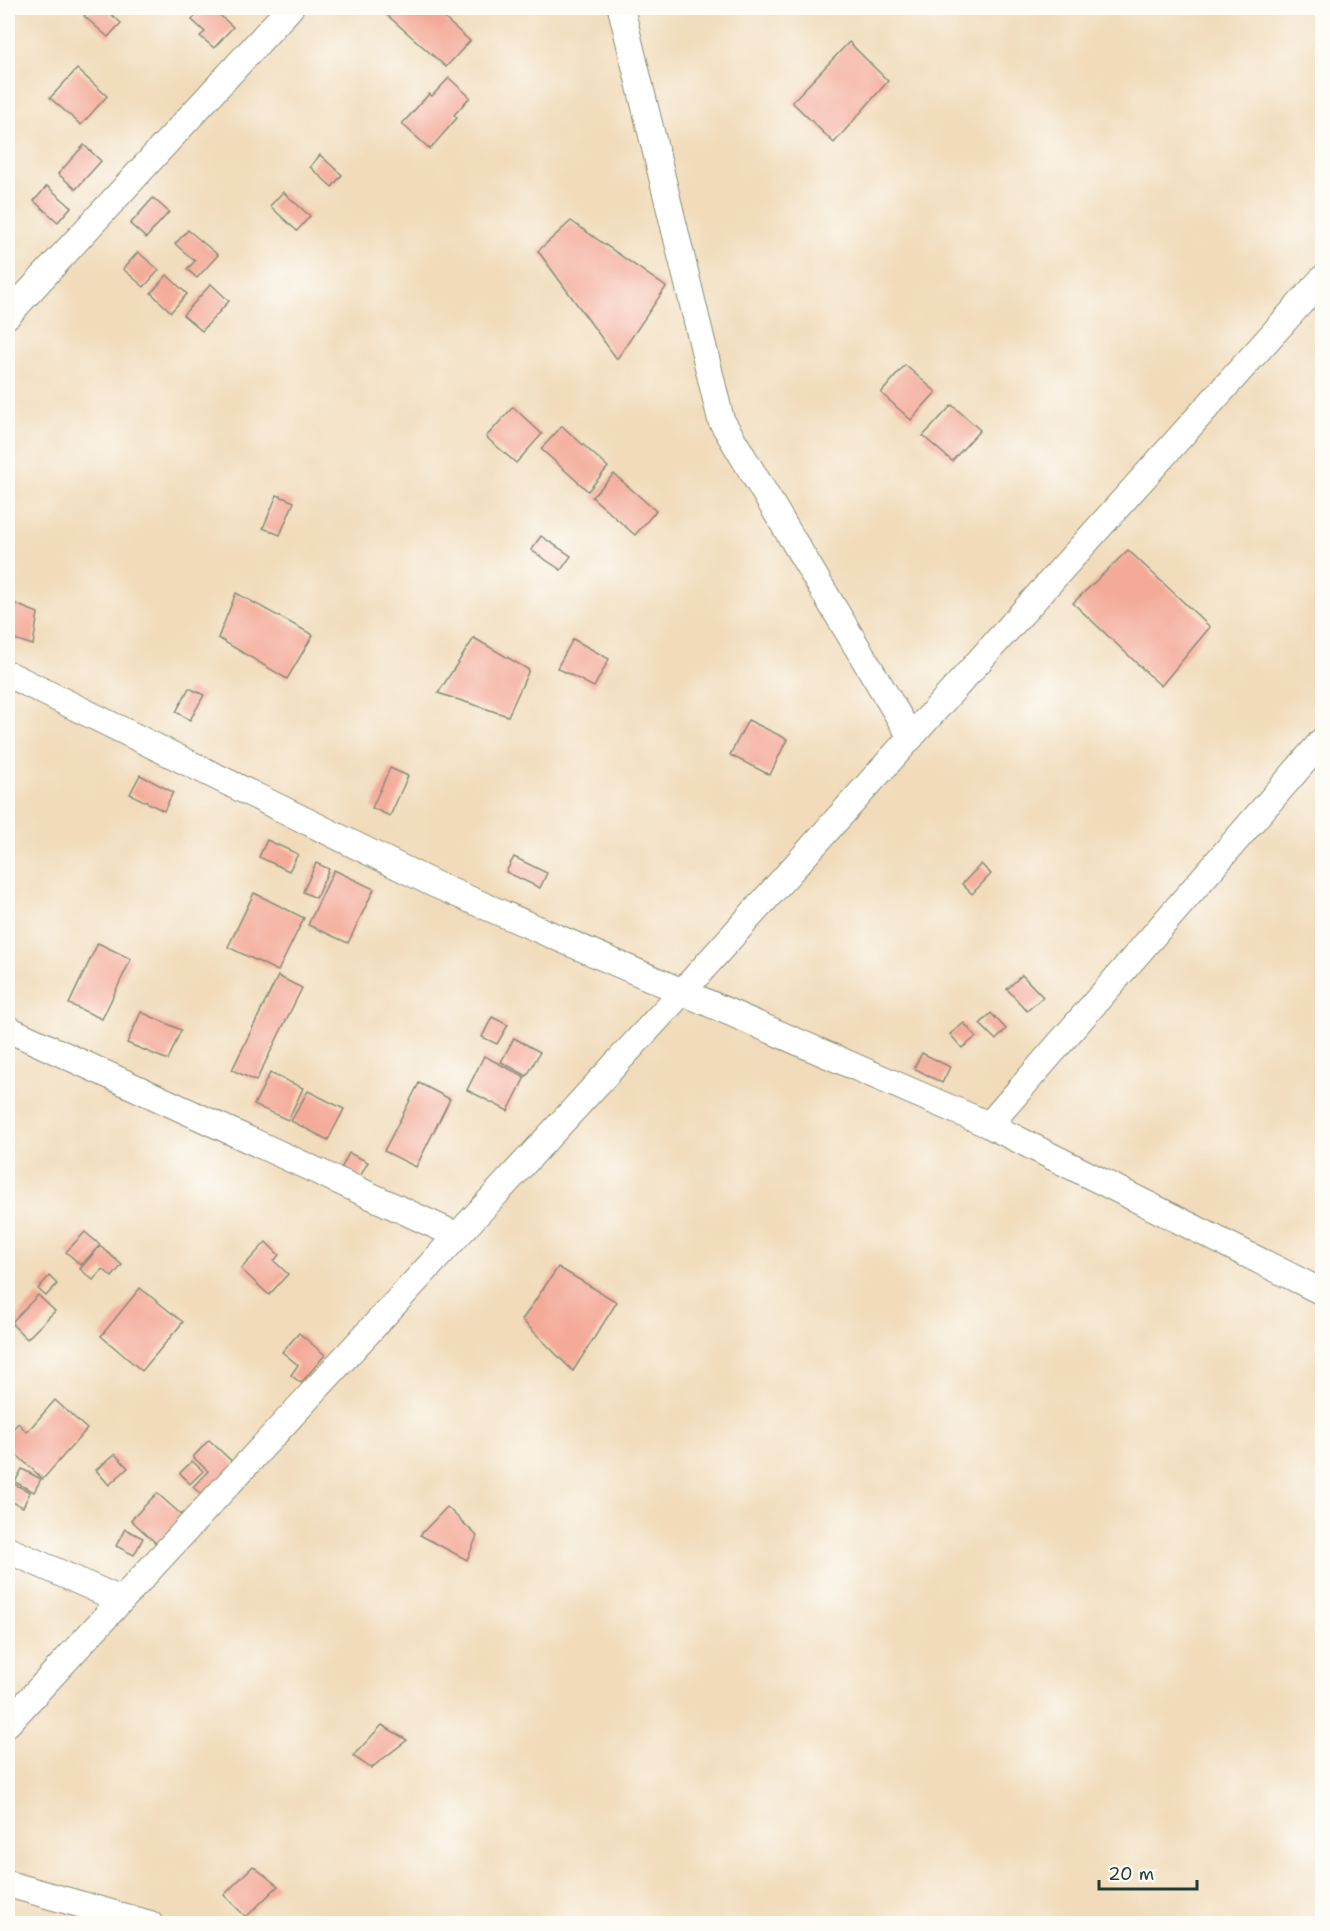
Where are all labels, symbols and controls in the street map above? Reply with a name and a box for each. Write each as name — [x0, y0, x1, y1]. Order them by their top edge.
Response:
scale bar — [1099, 1853, 1196, 1891]
text: 20 m — [1108, 1862, 1154, 1886]

